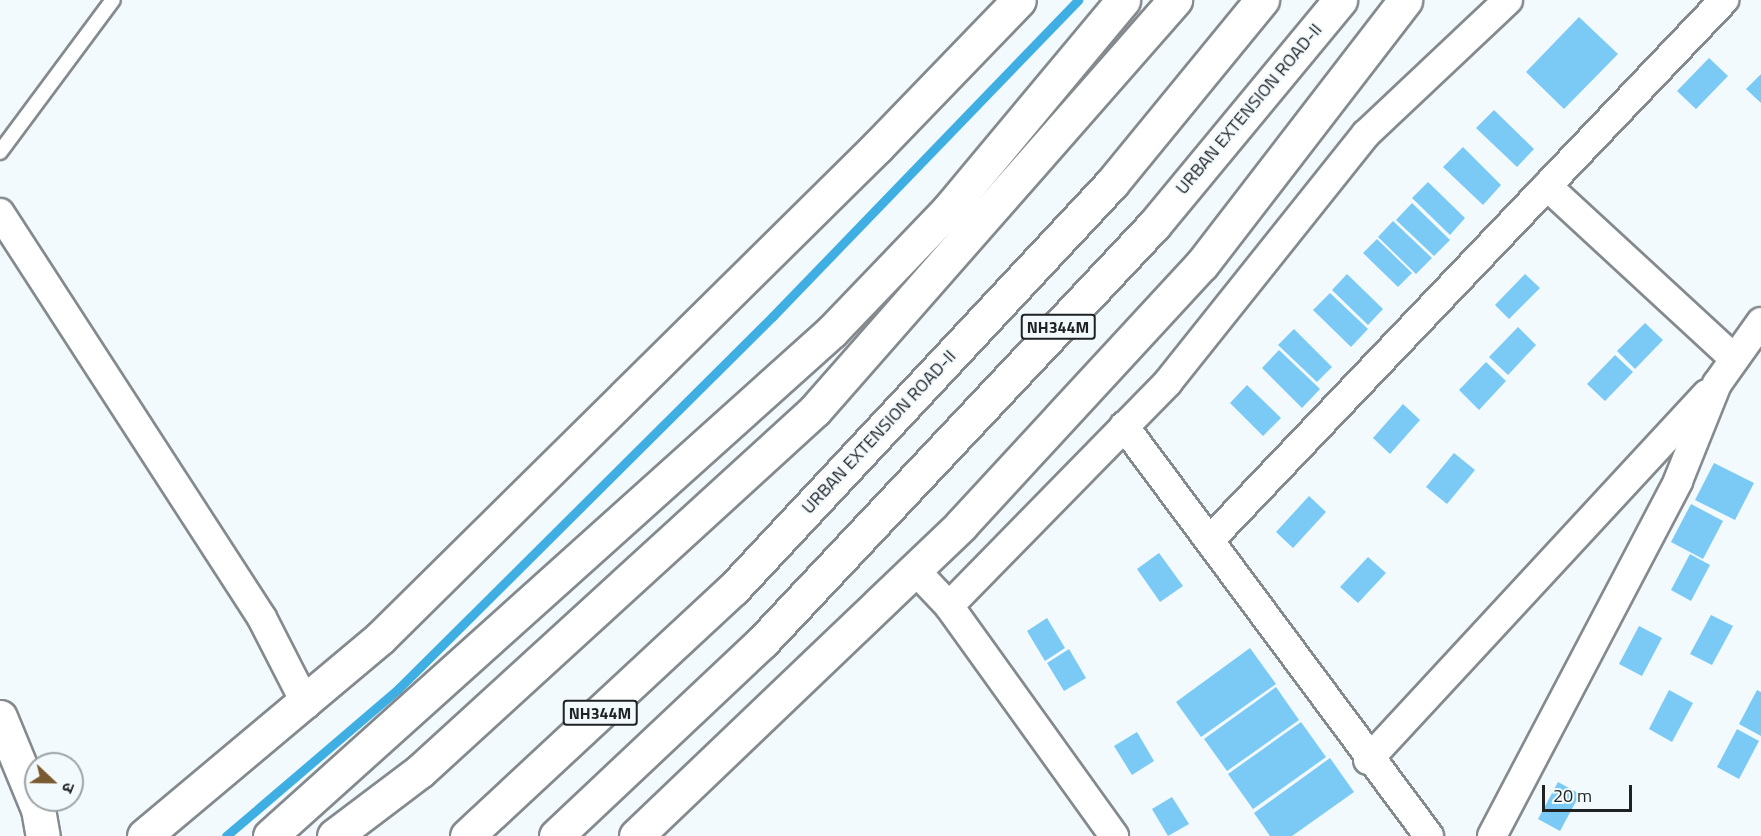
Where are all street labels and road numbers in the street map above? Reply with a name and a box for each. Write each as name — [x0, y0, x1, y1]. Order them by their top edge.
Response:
street label: URBAN EXTENSION ROAD-II — [1171, 19, 1327, 199]
road number: NH344M — [1020, 314, 1096, 340]
street label: URBAN EXTENSION ROAD-II — [797, 346, 961, 518]
road number: NH344M — [562, 700, 638, 726]

